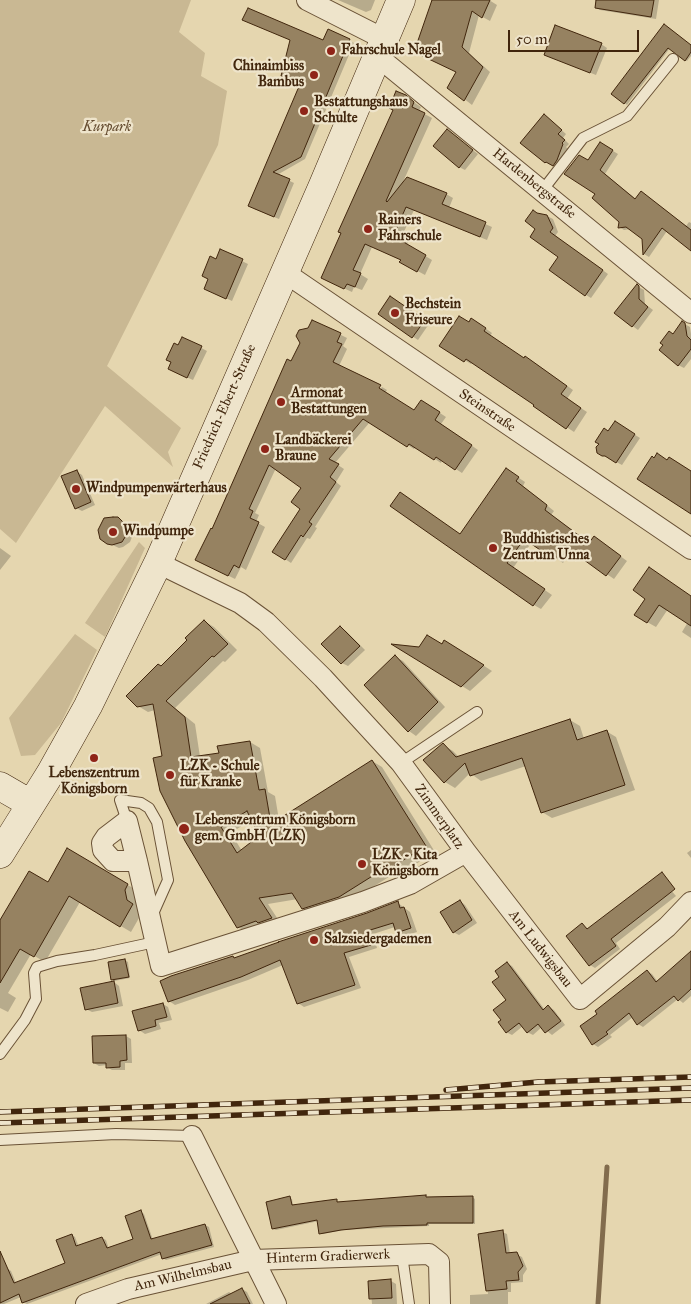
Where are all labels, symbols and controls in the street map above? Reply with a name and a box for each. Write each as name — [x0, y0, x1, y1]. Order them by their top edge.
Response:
scale bar — [511, 20, 642, 52]
text: 50 m — [516, 30, 548, 48]
place label: Fahrschule Nagel — [341, 43, 441, 59]
marker: Fahrschule Nagel — [325, 45, 337, 57]
place label: Chinaimbiss Bambus — [233, 59, 304, 92]
marker: Chinaimbiss Bambus — [308, 69, 320, 81]
place label: Bestattungshaus Schulte — [314, 95, 408, 128]
marker: Bestattungshaus Schulte — [298, 105, 310, 117]
park label: Kurpark — [83, 120, 131, 136]
street label: Hardenbergstraße — [489, 145, 579, 223]
place label: Rainers Fahrschule — [378, 213, 442, 246]
marker: Rainers Fahrschule — [362, 223, 374, 235]
place label: Bechstein Friseure — [405, 297, 461, 330]
marker: Bechstein Friseure — [389, 307, 401, 319]
street label: Friedrich-Ebert-Straße — [190, 342, 260, 472]
place label: Armonat Bestattungen — [291, 386, 367, 418]
street label: Steinstraße — [456, 386, 518, 436]
marker: Armonat Bestattungen — [275, 396, 287, 408]
place label: Landbäckerei Braune — [275, 433, 352, 466]
marker: Landbäckerei Braune — [259, 443, 271, 455]
place label: Windpumpenwärterhaus — [86, 481, 227, 497]
marker: Windpumpenwärterhaus — [70, 483, 82, 495]
place label: Windpumpe — [123, 524, 194, 540]
marker: Windpumpe — [107, 526, 119, 538]
place label: Buddhistisches Zentrum Unna — [503, 532, 589, 564]
marker: Buddhistisches Zentrum Unna — [487, 542, 499, 554]
marker: Lebenszentrum Königsborn — [88, 752, 100, 764]
place label: LZK - Schule für Kranke — [180, 759, 259, 792]
place label: Lebenszentrum Königsborn — [49, 766, 139, 799]
marker: LZK - Schule für Kranke — [164, 769, 176, 781]
street label: Zimmerplatz — [411, 781, 467, 853]
place label: Lebenszentrum Königsborn gem. GmbH (LZK) — [195, 813, 356, 846]
marker: Lebenszentrum Königsborn gem. GmbH (LZK) — [177, 822, 191, 836]
place label: LZK - Kita Königsborn — [372, 848, 439, 880]
marker: LZK - Kita Königsborn — [356, 858, 368, 870]
street label: Am Ludwigsbau — [505, 907, 575, 991]
place label: Salzsiedergademen — [324, 932, 431, 948]
marker: Salzsiedergademen — [308, 934, 320, 946]
street label: Hinterm Gradierwerk — [266, 1246, 390, 1268]
street label: Am Wilhelmsbau — [133, 1257, 233, 1295]

